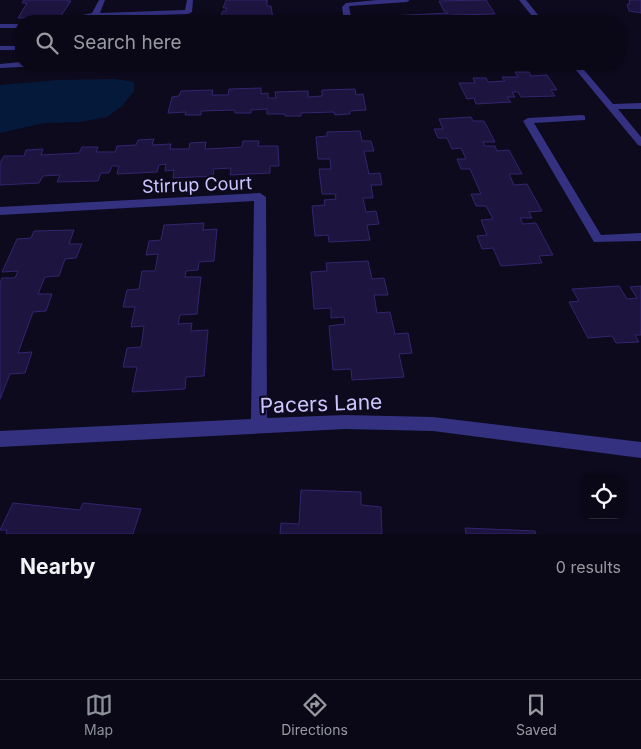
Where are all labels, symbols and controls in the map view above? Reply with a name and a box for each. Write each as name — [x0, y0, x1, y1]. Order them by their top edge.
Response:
search box — [15, 15, 626, 70]
icon: search — [33, 29, 61, 57]
text: Search here — [73, 31, 182, 54]
street label: Stirrup Court — [142, 172, 252, 197]
street label: Pacers Lane — [259, 389, 383, 418]
map controls — [581, 474, 626, 519]
button: locate — [581, 474, 626, 519]
text: Nearby — [20, 554, 95, 579]
text: 0 results — [556, 557, 621, 577]
tab: Map — [84, 691, 113, 738]
tab: Directions — [281, 691, 348, 738]
tab: Saved — [516, 691, 557, 738]

